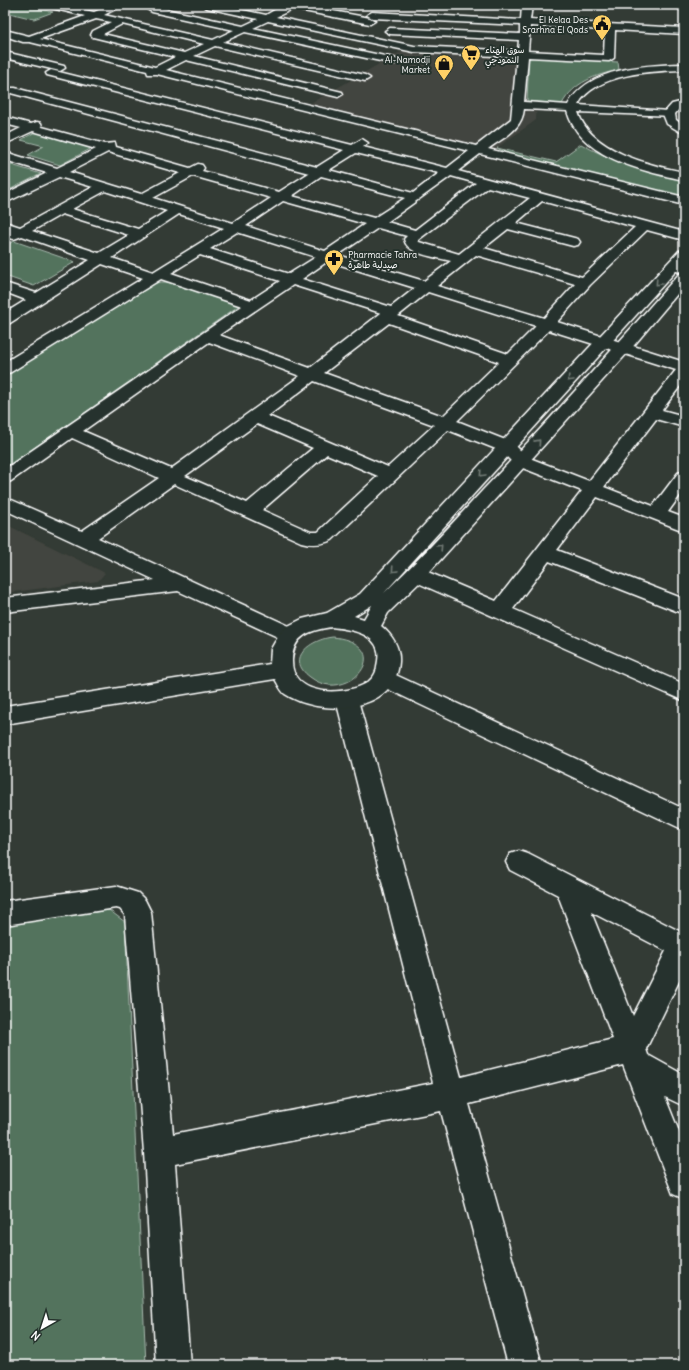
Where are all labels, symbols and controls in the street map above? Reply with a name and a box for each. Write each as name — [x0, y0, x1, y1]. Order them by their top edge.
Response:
public building icon: El Kelaa Des Srarhna El Qods — [591, 13, 613, 41]
place label: El Kelaa Des Srarhna El Qods — [522, 14, 588, 35]
supermarket icon: سوق الهناء النمودجي — [460, 43, 482, 71]
place label: سوق الهناء النمودجي — [485, 44, 525, 69]
shop icon: Al-Namodji Market — [433, 53, 455, 81]
place label: Al-Namodji Market — [385, 54, 430, 75]
pharmacy icon: Pharmacie Tahra صيدلية طاهرة — [323, 248, 345, 276]
place label: Pharmacie Tahra صيدلية طاهرة — [348, 249, 417, 271]
one-way arrow — [655, 278, 663, 286]
one-way arrow — [567, 374, 575, 382]
one-way arrow — [533, 439, 540, 446]
one-way arrow — [479, 469, 486, 477]
one-way arrow — [436, 544, 443, 552]
one-way arrow — [391, 565, 399, 573]
north arrow — [22, 1308, 62, 1348]
text: N — [28, 1328, 43, 1344]

